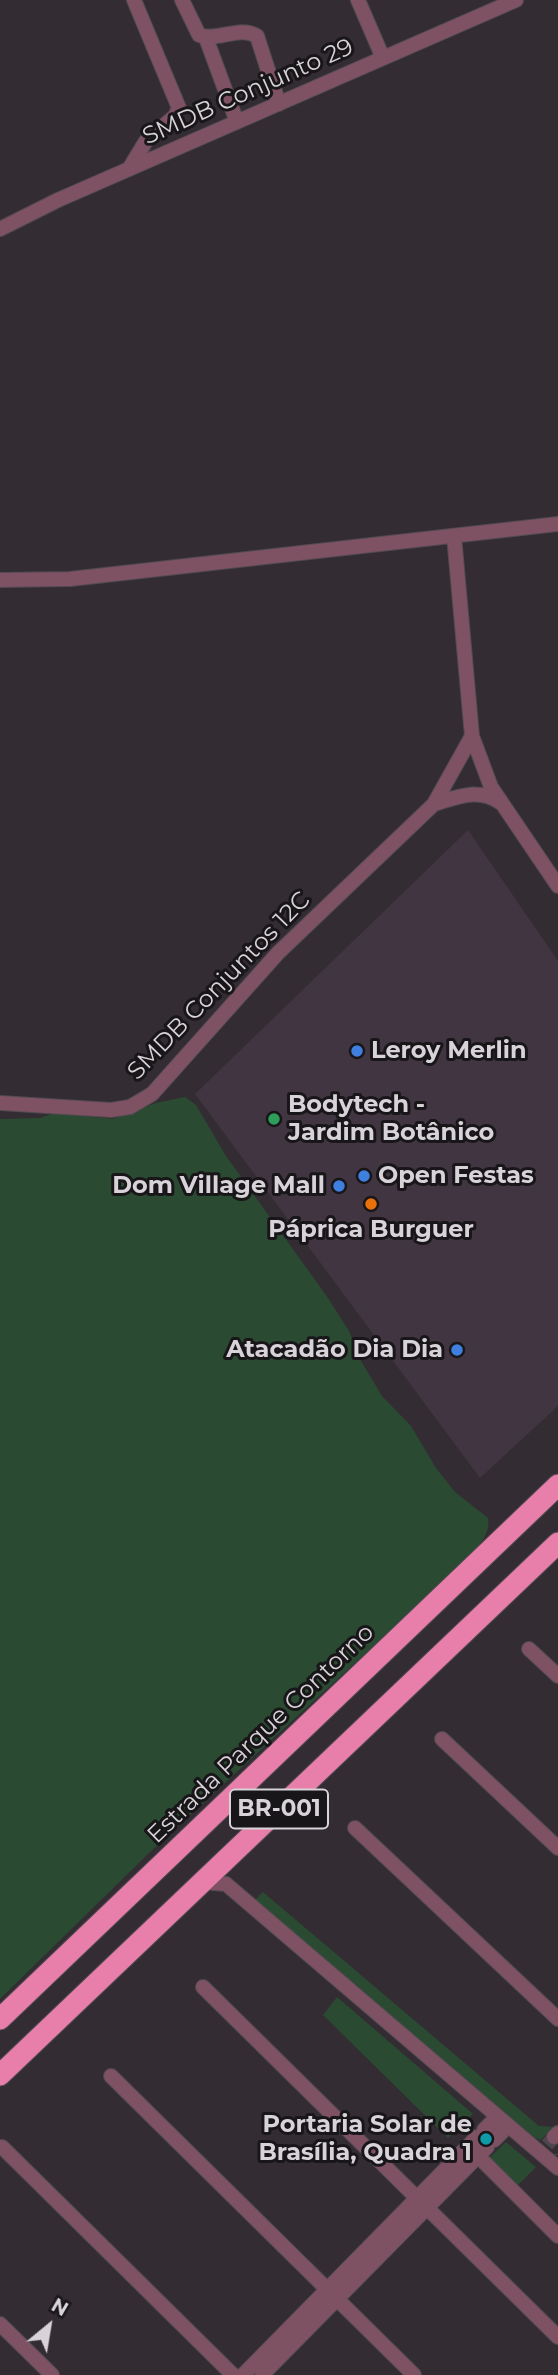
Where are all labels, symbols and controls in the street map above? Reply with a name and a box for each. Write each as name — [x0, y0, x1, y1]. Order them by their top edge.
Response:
street label: SMDB Conjunto 29 — [138, 33, 358, 151]
street label: SMDB Conjuntos 12C — [122, 886, 316, 1086]
place label: Leroy Merlin — [371, 1037, 527, 1065]
marker: Leroy Merlin — [349, 1043, 365, 1059]
place label: Bodytech - Jardim Botânico — [288, 1091, 494, 1147]
marker: Bodytech - Jardim Botânico — [266, 1111, 282, 1127]
place label: Open Festas — [378, 1162, 534, 1190]
marker: Open Festas — [356, 1168, 372, 1184]
place label: Dom Village Mall — [112, 1172, 325, 1200]
marker: Dom Village Mall — [331, 1178, 347, 1194]
marker: Páprica Burguer — [363, 1196, 379, 1212]
place label: Páprica Burguer — [268, 1216, 474, 1244]
place label: Atacadão Dia Dia — [226, 1336, 443, 1364]
marker: Atacadão Dia Dia — [449, 1342, 465, 1358]
street label: Estrada Parque Contorno — [142, 1618, 380, 1850]
road number: BR-001 — [230, 1790, 328, 1828]
place label: Portaria Solar de Brasília, Quadra 1 — [258, 2111, 472, 2167]
marker: Portaria Solar de Brasília, Quadra 1 — [478, 2131, 494, 2147]
north arrow — [14, 2291, 84, 2361]
text: N — [47, 2294, 72, 2321]

